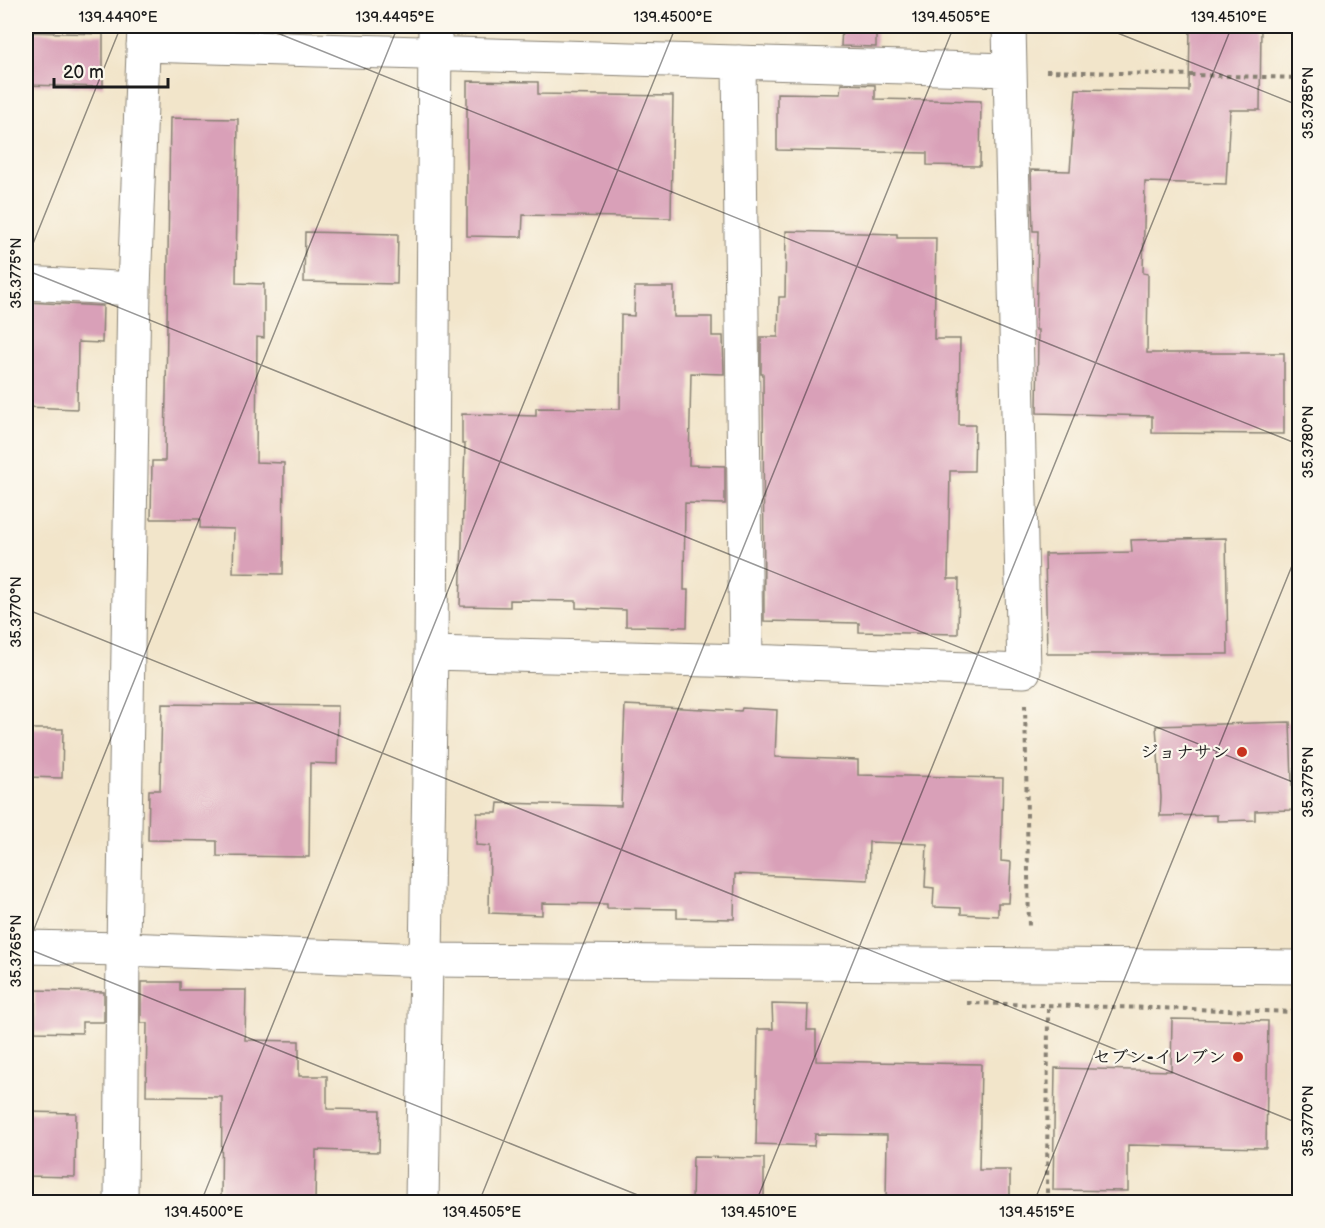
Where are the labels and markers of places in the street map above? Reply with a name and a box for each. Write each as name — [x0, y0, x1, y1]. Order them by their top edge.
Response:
place label: ジョナサン — [1140, 742, 1230, 763]
marker: ジョナサン — [1235, 745, 1249, 759]
place label: セブン-イレブン — [1093, 1047, 1226, 1068]
marker: セブン-イレブン — [1231, 1050, 1245, 1064]

